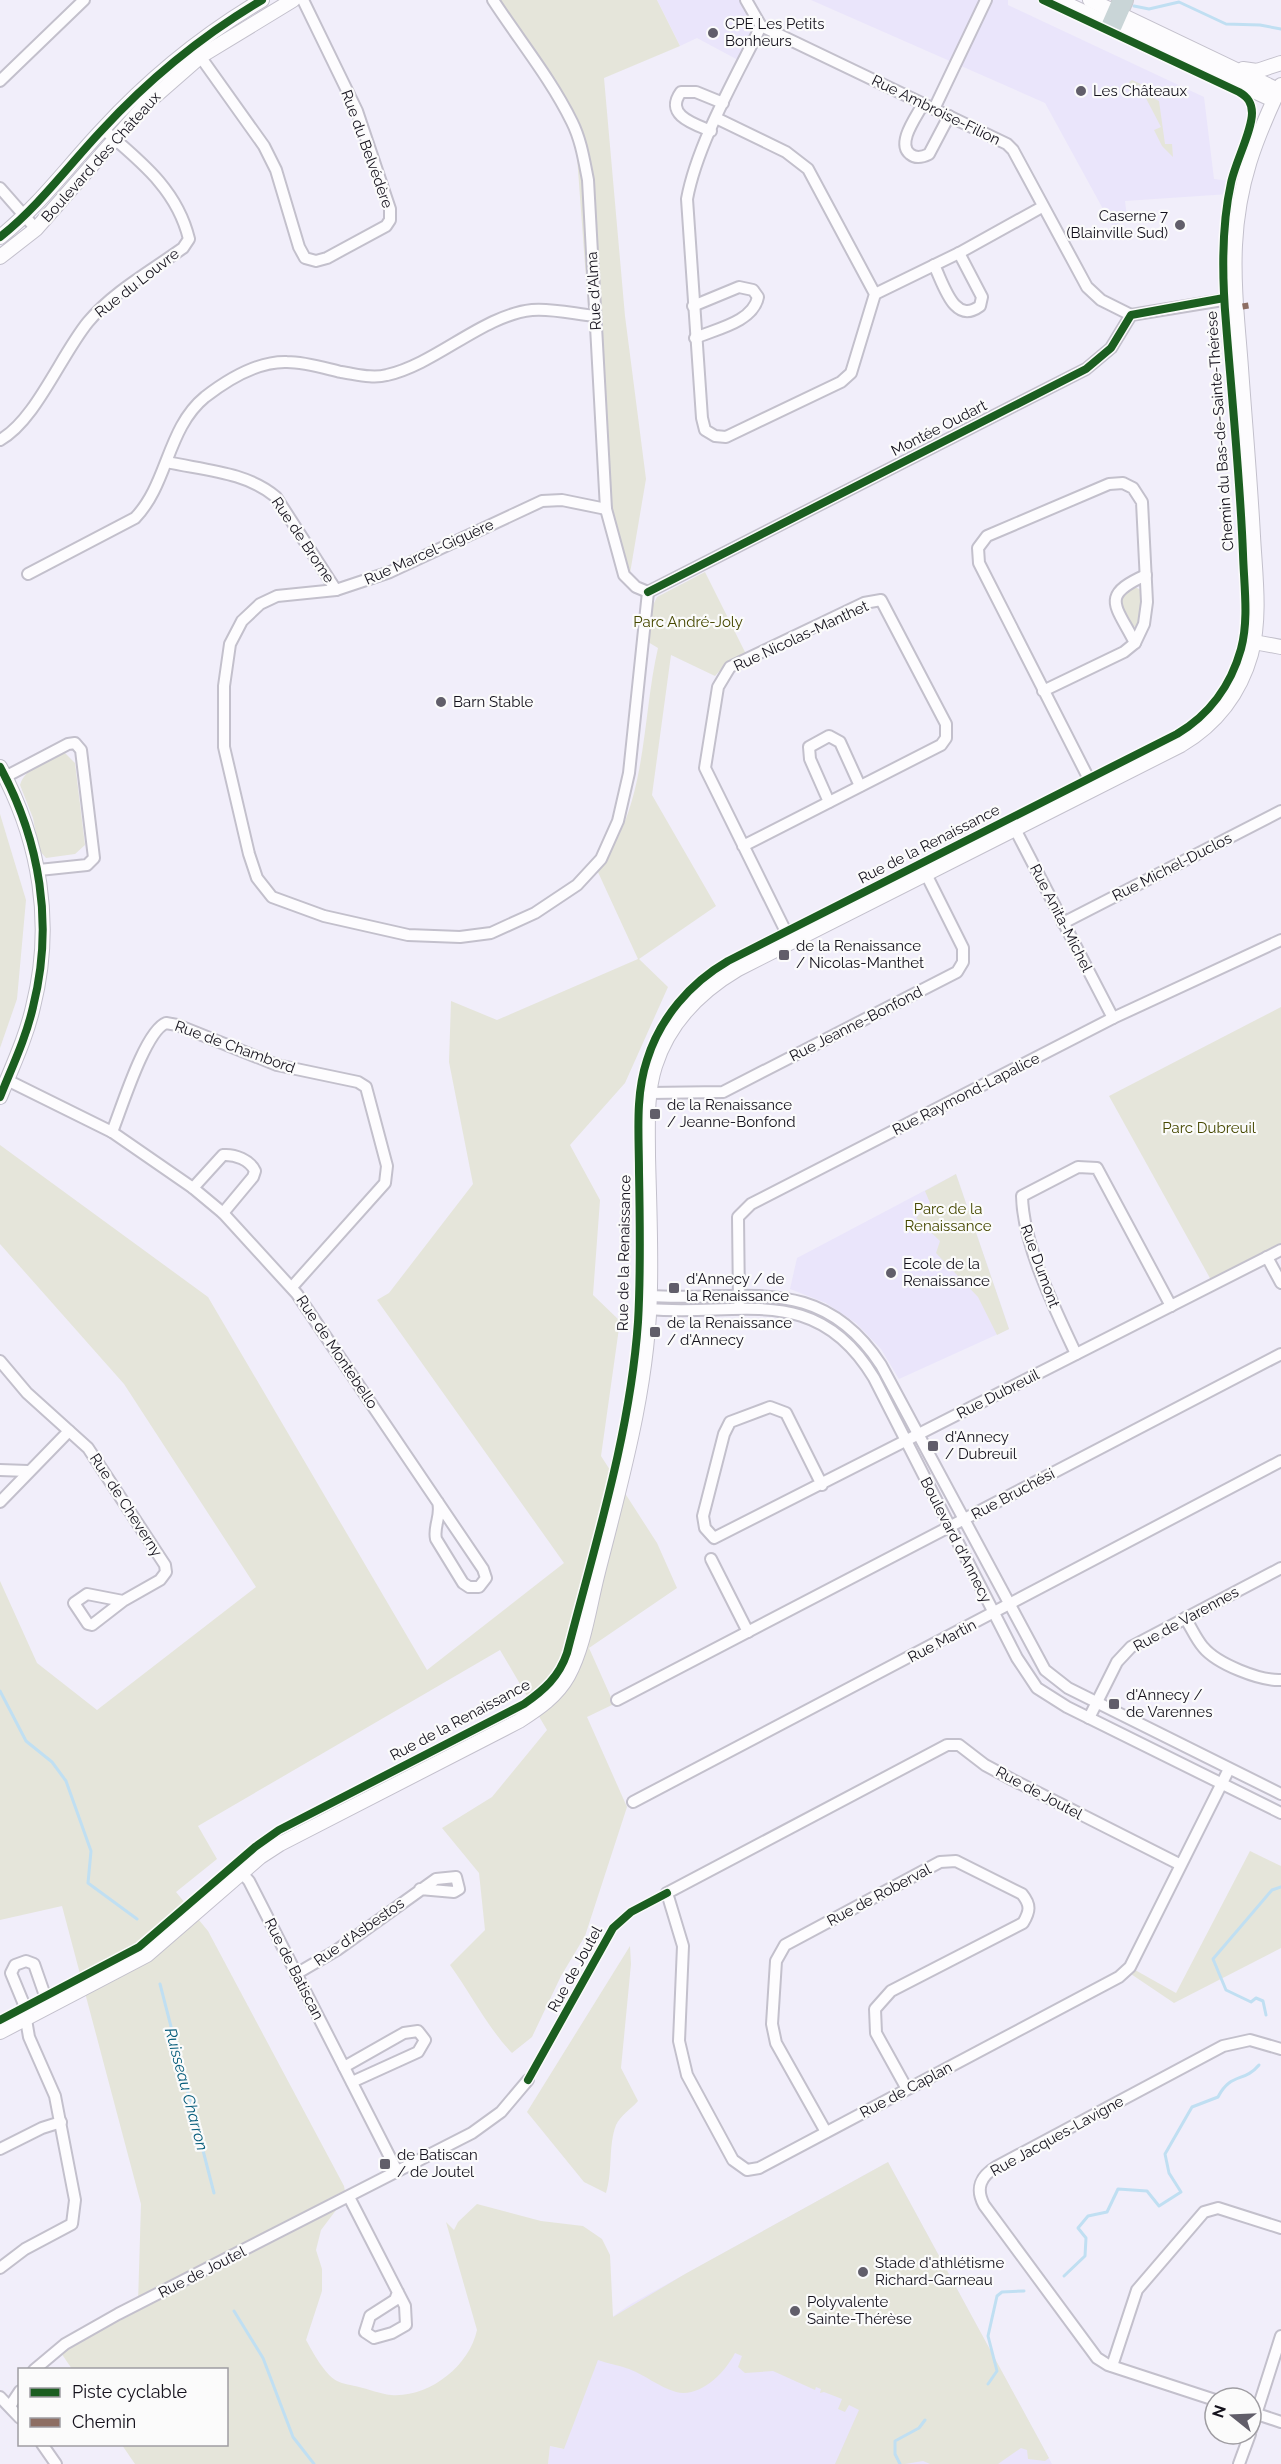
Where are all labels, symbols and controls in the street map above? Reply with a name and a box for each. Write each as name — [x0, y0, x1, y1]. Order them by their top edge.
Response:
place label: CPE Les Petits Bonheurs — [725, 15, 825, 50]
marker: CPE Les Petits Bonheurs — [706, 26, 720, 40]
street label: Rue Ambroise-Filion — [869, 71, 1003, 149]
place label: Les Châteaux — [1093, 82, 1187, 100]
marker: Les Châteaux — [1074, 84, 1088, 98]
street label: Rue du Belvédère — [337, 87, 397, 211]
street label: Boulevard des Châteaux — [38, 88, 165, 226]
place label: Caserne 7 (Blainville Sud) — [1066, 207, 1168, 242]
marker: Caserne 7 (Blainville Sud) — [1173, 218, 1187, 232]
street label: Rue du Louvre — [91, 245, 183, 321]
street label: Rue d'Alma — [583, 251, 605, 331]
street label: Chemin du Bas-de-Sainte-Thérèse — [1203, 310, 1237, 552]
street label: Montée Oudart — [888, 396, 990, 460]
street label: Rue de Brome — [268, 494, 338, 587]
street label: Rue Marcel-Giguère — [362, 515, 497, 589]
street label: Rue Nicolas-Manthet — [731, 597, 871, 675]
park label: Parc André-Joly — [633, 613, 743, 631]
place label: Barn Stable — [453, 693, 534, 711]
marker: Barn Stable — [434, 695, 448, 709]
street label: Rue de la Renaissance — [855, 800, 1003, 887]
street label: Rue Michel-Duclos — [1109, 829, 1235, 905]
street label: Rue Anita-Michel — [1026, 861, 1096, 976]
place label: de la Renaissance / Nicolas-Manthet — [796, 937, 924, 972]
marker: de la Renaissance / Nicolas-Manthet — [777, 948, 791, 962]
street label: Rue Jeanne-Bonfond — [787, 983, 925, 1065]
street label: Rue de Chambord — [172, 1017, 298, 1077]
street label: Rue Raymond-Lapalice — [889, 1049, 1043, 1139]
place label: de la Renaissance / Jeanne-Bonfond — [667, 1096, 795, 1131]
marker: de la Renaissance / Jeanne-Bonfond — [648, 1107, 662, 1121]
park label: Parc Dubreuil — [1162, 1119, 1257, 1137]
street label: Rue de la Renaissance — [614, 1175, 634, 1331]
park label: Parc de la Renaissance — [905, 1200, 992, 1235]
street label: Rue Dumont — [1017, 1222, 1063, 1310]
place label: Ecole de la Renaissance — [903, 1255, 990, 1290]
marker: Ecole de la Renaissance — [884, 1266, 898, 1280]
place label: d'Annecy / de la Renaissance — [686, 1270, 789, 1305]
marker: d'Annecy / de la Renaissance — [667, 1281, 681, 1295]
street label: Rue de Montebello — [292, 1292, 382, 1412]
place label: de la Renaissance / d'Annecy — [667, 1314, 792, 1349]
marker: de la Renaissance / d'Annecy — [648, 1325, 662, 1339]
street label: Rue Dubreuil — [954, 1365, 1043, 1422]
place label: d'Annecy / Dubreuil — [945, 1428, 1018, 1463]
marker: d'Annecy / Dubreuil — [926, 1439, 940, 1453]
street label: Rue de Cheverny — [86, 1450, 166, 1560]
street label: Rue Bruchési — [968, 1465, 1058, 1523]
street label: Boulevard d'Annecy — [917, 1474, 995, 1606]
street label: Rue de Varennes — [1130, 1583, 1242, 1655]
street label: Rue Martin — [905, 1615, 979, 1667]
street label: Rue de la Renaissance — [387, 1675, 533, 1765]
place label: d'Annecy / de Varennes — [1126, 1686, 1212, 1721]
marker: d'Annecy / de Varennes — [1107, 1697, 1121, 1711]
street label: Rue de Joutel — [993, 1763, 1086, 1824]
street label: Rue de Roberval — [824, 1860, 935, 1930]
street label: Rue d'Asbestos — [310, 1894, 408, 1970]
street label: Rue de Batiscan — [261, 1915, 327, 2023]
street label: Rue de Joutel — [544, 1922, 606, 2015]
water label: Ruisseau Charron — [161, 2026, 212, 2153]
street label: Rue de Caplan — [857, 2058, 955, 2122]
street label: Rue Jacques-Lavigne — [987, 2092, 1127, 2180]
place label: de Batiscan / de Joutel — [397, 2146, 478, 2181]
marker: de Batiscan / de Joutel — [378, 2157, 392, 2171]
street label: Rue de Joutel — [155, 2242, 249, 2302]
place label: Stade d'athlétisme Richard-Garneau — [875, 2254, 1004, 2289]
marker: Stade d'athlétisme Richard-Garneau — [856, 2265, 870, 2279]
place label: Polyvalente Sainte-Thérèse — [807, 2293, 912, 2328]
marker: Polyvalente Sainte-Thérèse — [788, 2304, 802, 2318]
legend — [18, 2368, 228, 2446]
text: Piste cyclable — [72, 2381, 188, 2402]
north arrow — [1203, 2386, 1263, 2446]
text: N — [1208, 2403, 1230, 2420]
text: Chemin — [72, 2411, 136, 2432]

